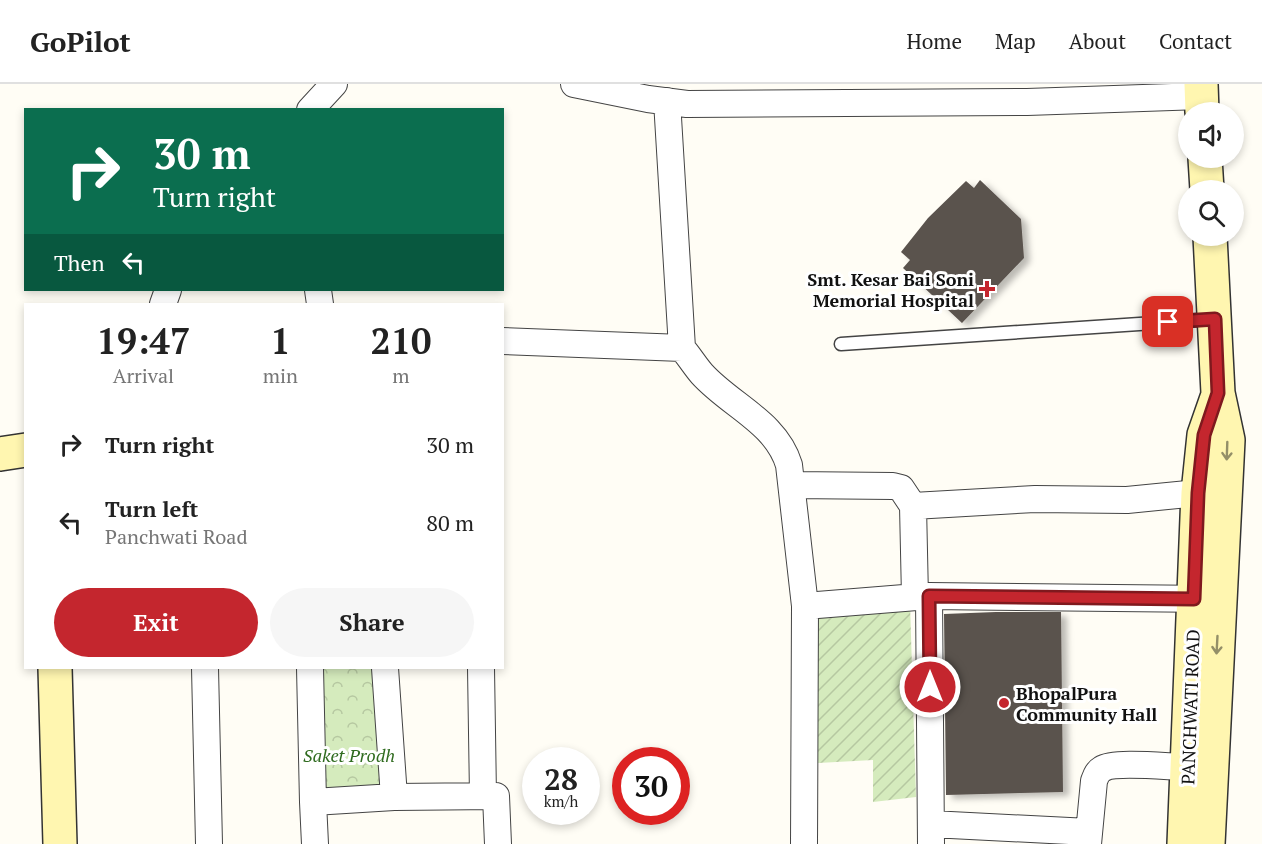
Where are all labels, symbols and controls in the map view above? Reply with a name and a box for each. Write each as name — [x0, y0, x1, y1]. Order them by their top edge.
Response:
text: GoPilot — [30, 23, 131, 60]
text: Home — [906, 27, 962, 55]
text: Map — [995, 27, 1036, 55]
text: About — [1069, 27, 1126, 55]
text: Contact — [1159, 27, 1232, 55]
map controls — [1178, 102, 1244, 246]
button: sound — [1178, 102, 1244, 168]
text: 30 m — [153, 125, 251, 181]
icon: right — [54, 132, 132, 210]
text: Turn right — [153, 179, 276, 215]
button: search — [1178, 180, 1244, 246]
icon: left — [117, 246, 150, 279]
text: Then — [54, 248, 105, 277]
place label: Smt. Kesar Bai Soni Memorial Hospital — [807, 267, 974, 312]
marker: Smt. Kesar Bai Soni Memorial Hospital — [978, 280, 996, 298]
pin — [1142, 296, 1193, 347]
icon: arrive — [1151, 305, 1184, 338]
text: 19:47 — [97, 317, 190, 364]
text: 1 — [270, 317, 291, 364]
text: 210 — [370, 317, 431, 364]
text: Arrival — [113, 362, 174, 389]
text: min — [263, 362, 298, 389]
text: m — [392, 362, 410, 389]
icon: right — [54, 428, 87, 461]
text: Turn right — [105, 430, 214, 459]
text: 30 m — [426, 430, 474, 459]
one-way arrow — [1222, 440, 1233, 460]
text: Turn left — [105, 494, 198, 523]
icon: left — [54, 506, 87, 539]
text: 80 m — [426, 508, 474, 537]
text: Panchwati Road — [105, 523, 248, 550]
button: Exit — [54, 588, 258, 657]
button: Share — [270, 588, 474, 657]
street label: PANCHWATI ROAD — [1175, 629, 1205, 785]
one-way arrow — [1212, 635, 1223, 655]
position arrow — [898, 655, 962, 719]
place label: BhopalPura Community Hall — [1016, 681, 1157, 726]
marker: BhopalPura Community Hall — [997, 696, 1011, 710]
park label: Saket Prodh — [303, 743, 395, 767]
speed limit sign: 30 — [612, 747, 690, 825]
text: 28 — [544, 759, 578, 799]
text: km/h — [544, 791, 578, 811]

